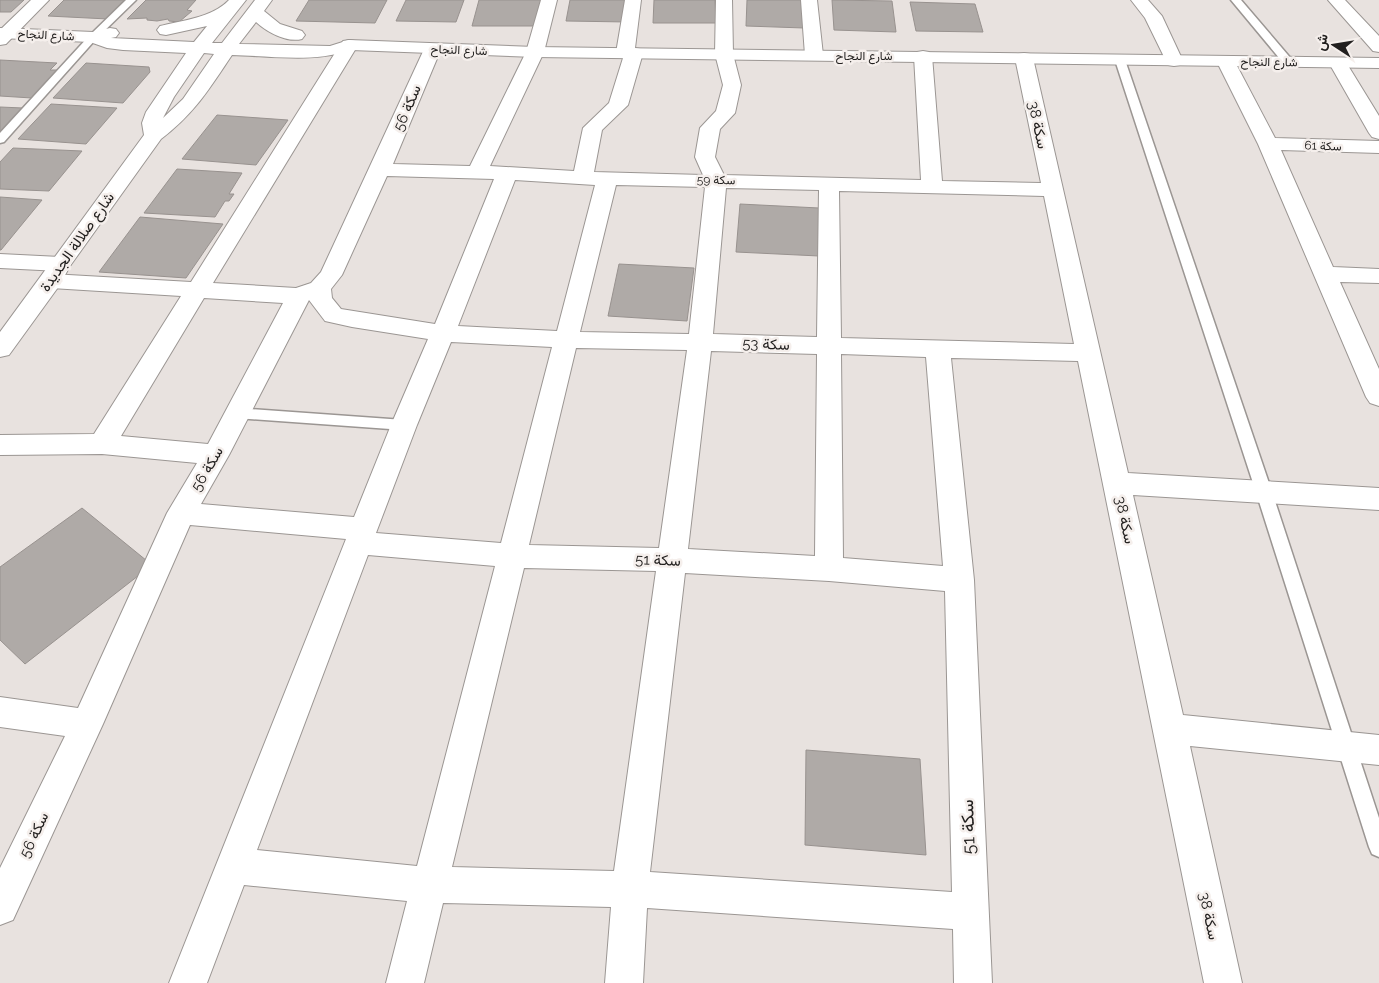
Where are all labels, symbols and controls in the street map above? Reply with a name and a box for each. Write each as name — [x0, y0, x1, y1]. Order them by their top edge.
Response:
north arrow — [1309, 20, 1359, 70]
street label: شارع النجاح — [17, 27, 75, 45]
text: ش — [1312, 32, 1332, 52]
street label: شارع النجاح — [430, 42, 488, 60]
street label: شارع النجاح — [836, 49, 892, 65]
street label: شارع النجاح — [1240, 55, 1298, 71]
street label: سكة 56 — [389, 82, 425, 134]
street label: سكة 38 — [1024, 100, 1052, 151]
street label: سكة 61 — [1304, 138, 1342, 154]
street label: سكة 59 — [697, 173, 735, 187]
street label: شارع صلالة الجديدة — [36, 189, 120, 296]
street label: سكة 53 — [742, 334, 790, 354]
street label: سكة 56 — [187, 443, 227, 494]
street label: سكة 38 — [1111, 495, 1139, 546]
street label: سكة 51 — [635, 550, 681, 570]
street label: سكة 51 — [956, 799, 979, 855]
street label: سكة 56 — [16, 809, 52, 861]
street label: سكة 38 — [1195, 891, 1223, 942]

